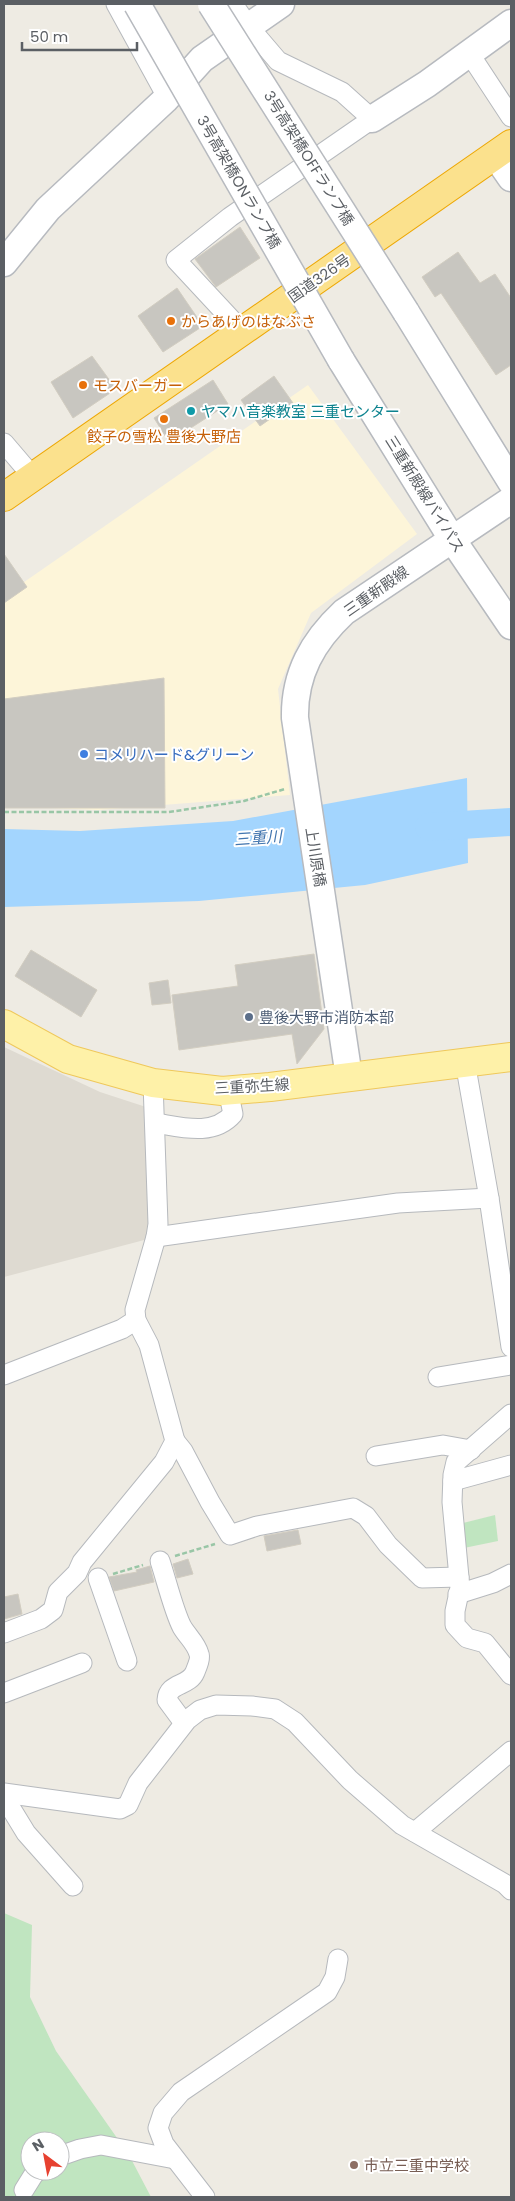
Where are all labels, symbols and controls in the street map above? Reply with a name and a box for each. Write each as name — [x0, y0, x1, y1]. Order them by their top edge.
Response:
scale bar — [22, 20, 138, 52]
text: 50 m — [30, 26, 68, 47]
street label: 3号高架橋OFFランプ橋 — [259, 87, 359, 229]
street label: 3号高架橋ONランプ橋 — [192, 111, 286, 253]
street label: 国道326号 — [283, 249, 355, 307]
place label: からあげのはなぶさ — [181, 311, 316, 332]
marker: からあげのはなぶさ — [165, 315, 177, 327]
place label: モスバーガー — [93, 375, 183, 396]
marker: モスバーガー — [77, 379, 89, 391]
place label: ヤマハ音楽教室 三重センター — [201, 401, 400, 422]
marker: ヤマハ音楽教室 三重センター — [185, 405, 197, 417]
marker: 餃子の雪松 豊後大野店 — [158, 413, 170, 425]
place label: 餃子の雪松 豊後大野店 — [87, 426, 241, 447]
street label: 三重新殿線バイパス — [380, 431, 470, 557]
street label: 三重新殿線 — [339, 561, 413, 621]
place label: コメリハード&グリーン — [94, 744, 254, 765]
marker: コメリハード&グリーン — [78, 748, 90, 760]
water label: 三重川 — [233, 825, 285, 851]
street label: 上川原橋 — [301, 826, 331, 888]
place label: 豊後大野市消防本部 — [259, 1007, 394, 1028]
marker: 豊後大野市消防本部 — [243, 1011, 255, 1023]
street label: 三重弥生線 — [214, 1074, 290, 1098]
north arrow — [20, 2131, 70, 2181]
text: N — [28, 2134, 48, 2156]
place label: 市立三重中学校 — [364, 2155, 469, 2176]
marker: 市立三重中学校 — [348, 2159, 360, 2171]

